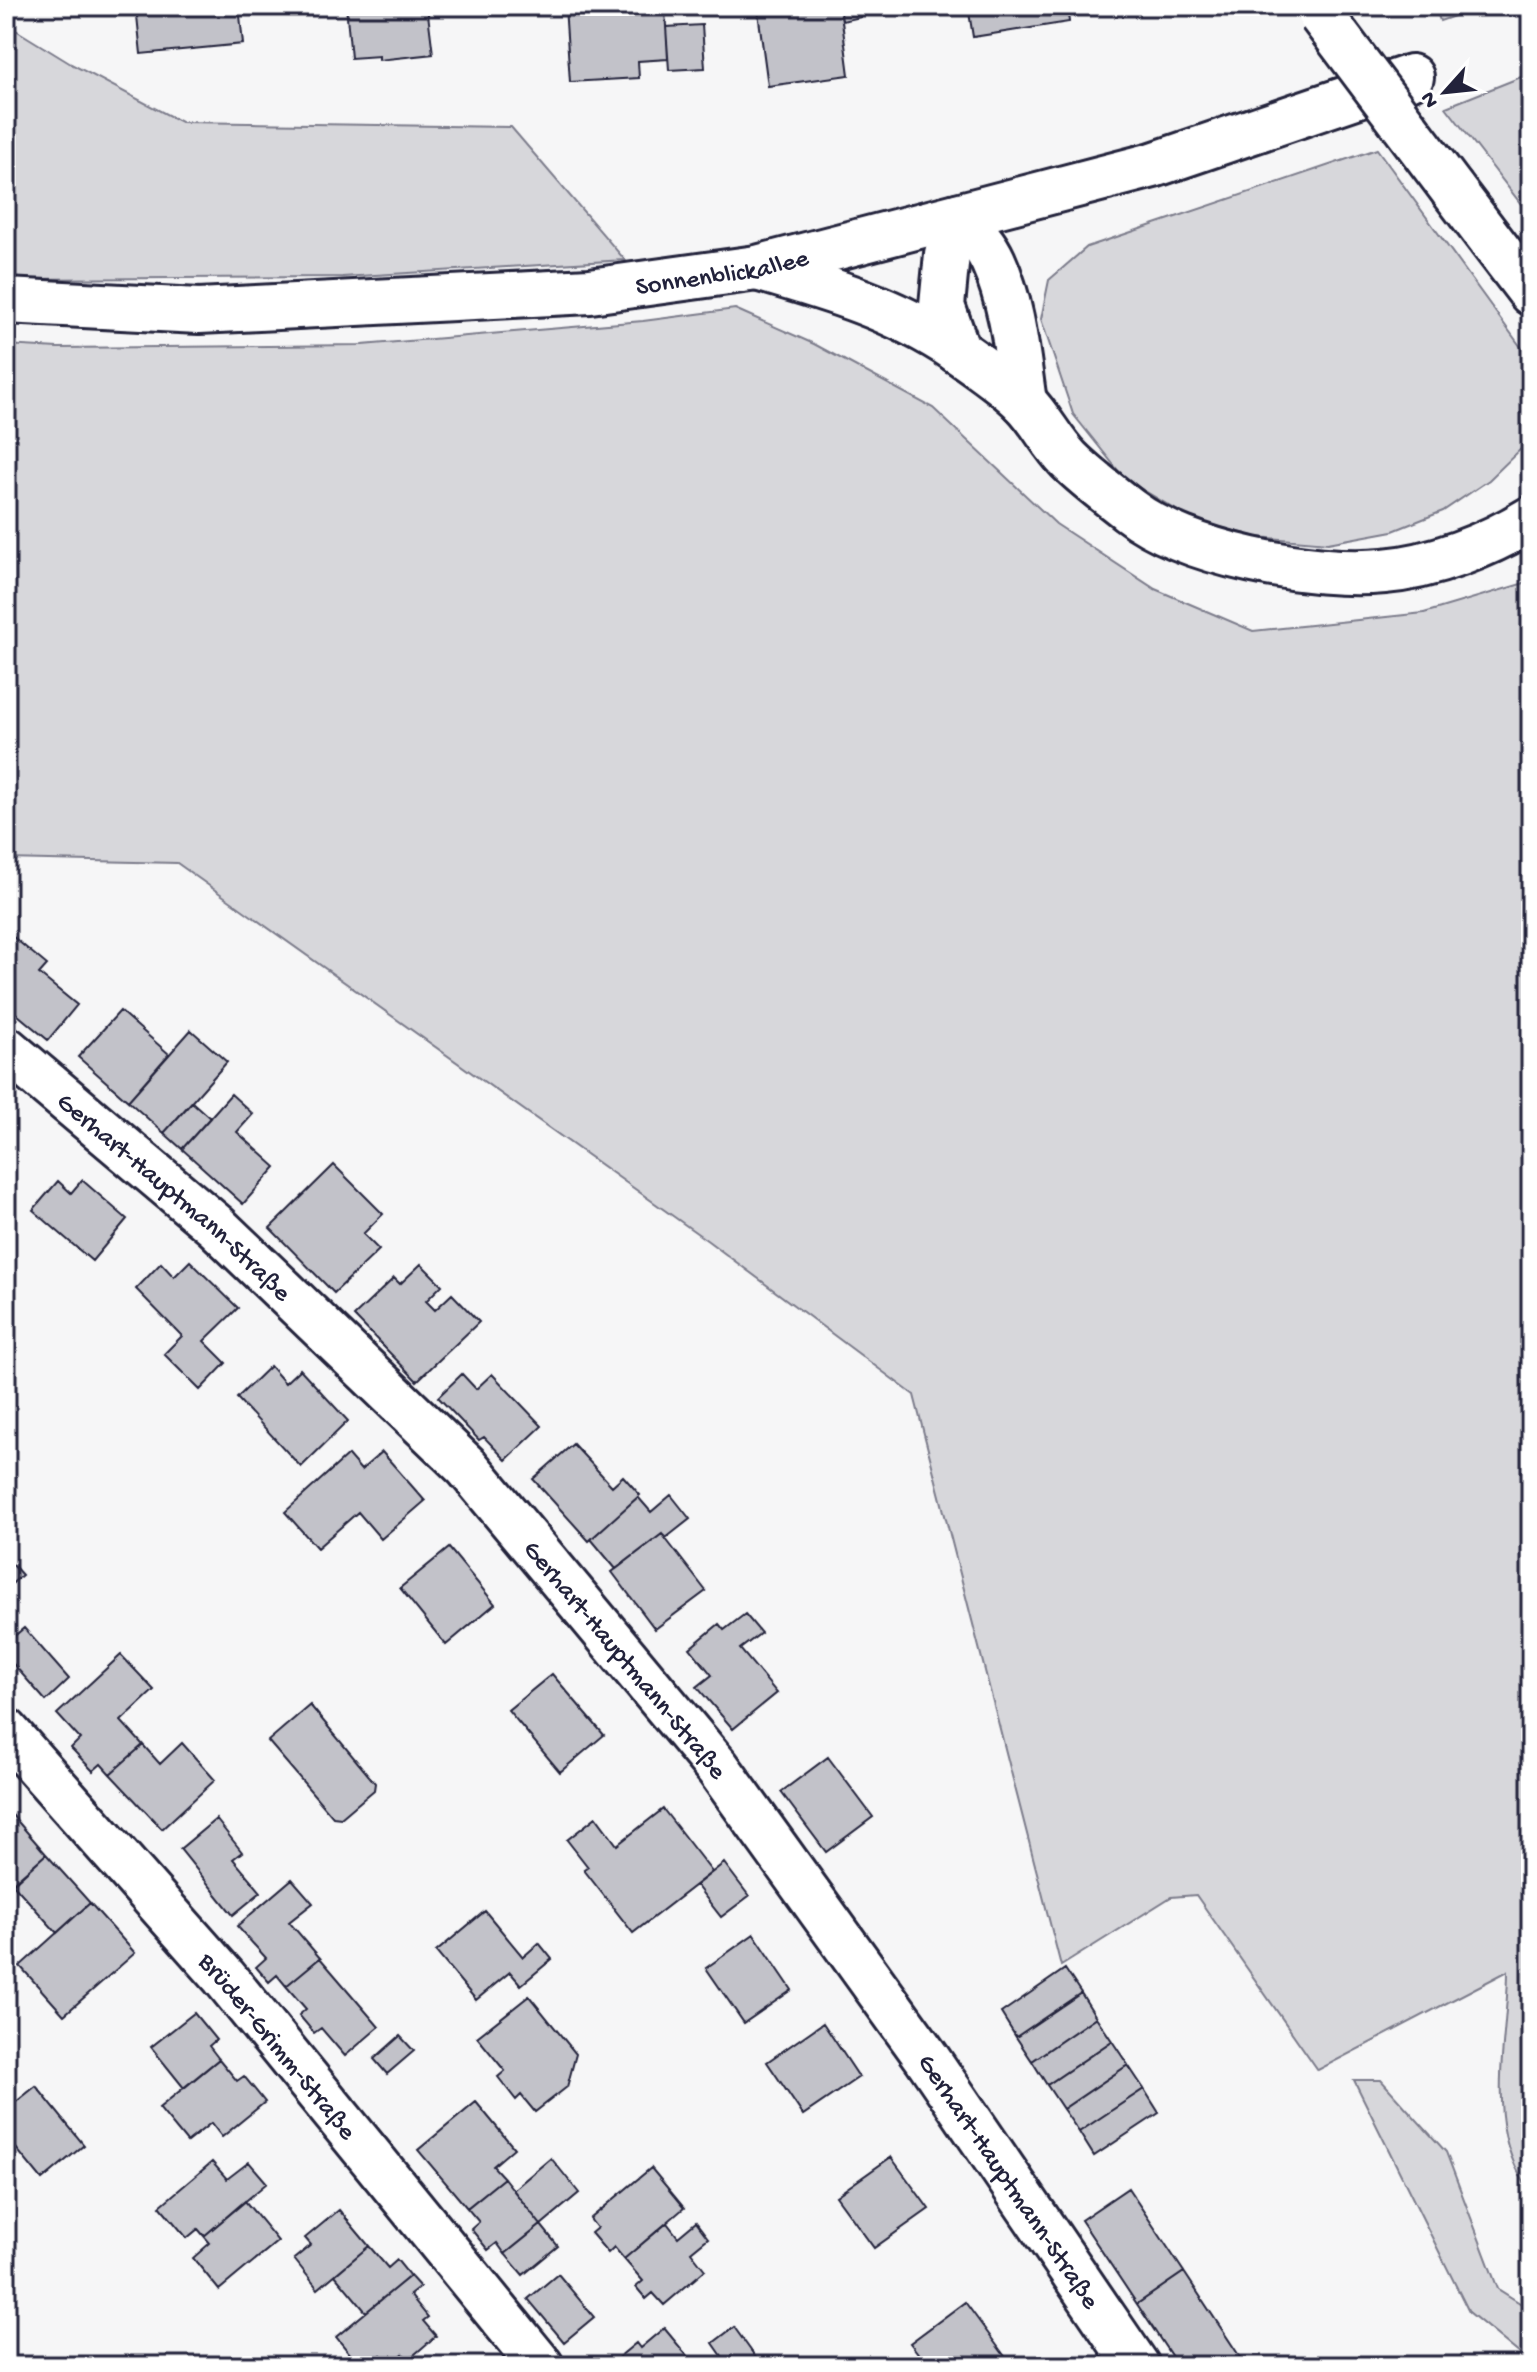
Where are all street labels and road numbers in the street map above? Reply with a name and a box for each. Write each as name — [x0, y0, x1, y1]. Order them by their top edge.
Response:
street label: Sonnenblickallee — [634, 244, 813, 305]
street label: Gerhart-Hauptmann-Straße — [49, 1088, 296, 1310]
street label: Gerhart-Hauptmann-Straße — [515, 1536, 732, 1787]
street label: Brüder-Grimm-Straße — [189, 1947, 362, 2148]
street label: Gerhart-Hauptmann-Straße — [909, 2049, 1105, 2317]

